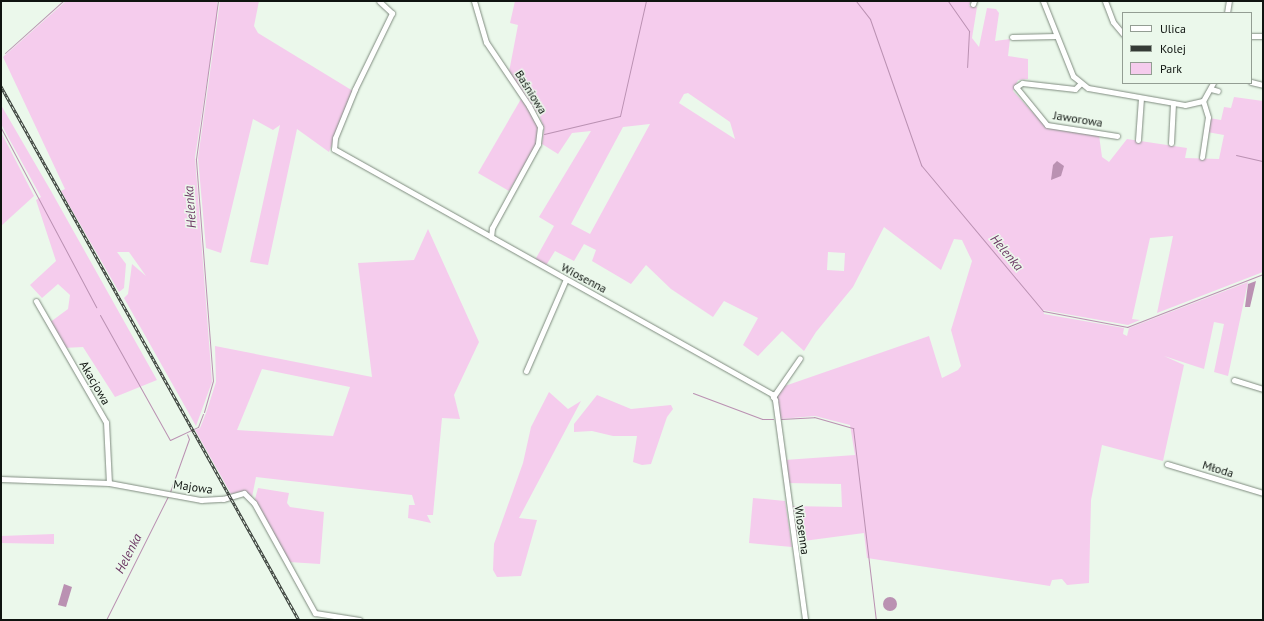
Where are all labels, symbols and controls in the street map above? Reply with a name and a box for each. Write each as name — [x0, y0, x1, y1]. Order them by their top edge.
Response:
legend — [1122, 12, 1252, 84]
text: Ulica — [1160, 21, 1186, 36]
text: Kolej — [1160, 41, 1186, 56]
text: Park — [1160, 61, 1182, 76]
street label: Baśniowa — [512, 67, 550, 117]
street label: Jaworowa — [1052, 108, 1104, 130]
water label: Helenka — [182, 185, 200, 229]
water label: Helenka — [986, 232, 1026, 274]
street label: Wiosenna — [559, 260, 609, 296]
street label: Akacjowa — [77, 358, 113, 408]
street label: Młoda — [1201, 457, 1235, 481]
street label: Majowa — [172, 477, 214, 497]
street label: Wiosenna — [791, 504, 813, 556]
water label: Helenka — [112, 532, 146, 576]

